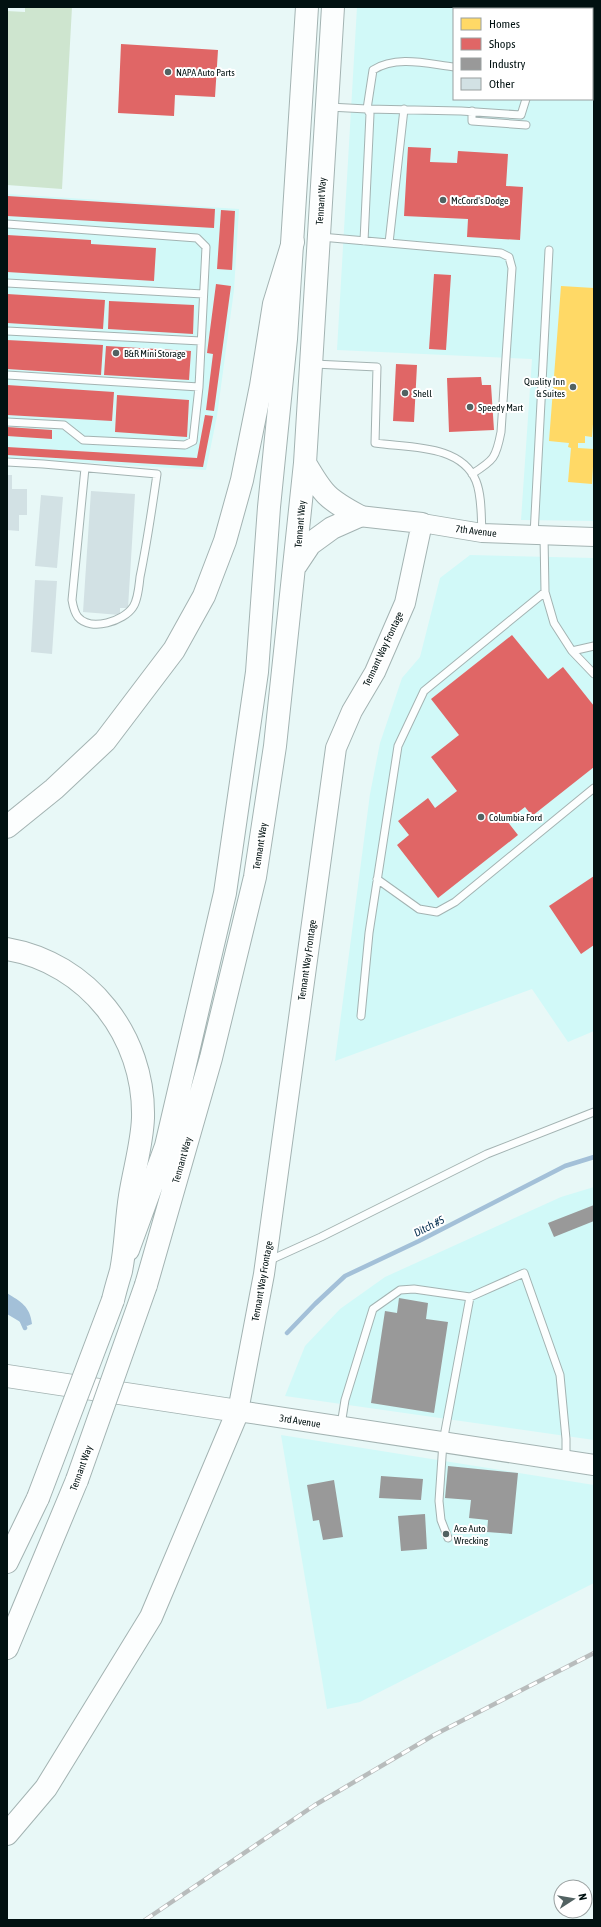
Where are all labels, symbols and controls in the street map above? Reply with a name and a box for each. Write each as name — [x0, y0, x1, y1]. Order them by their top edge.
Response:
legend — [453, 8, 593, 100]
text: Homes — [489, 17, 520, 31]
text: Shops — [489, 37, 515, 51]
text: Industry — [489, 57, 526, 71]
marker: NAPA Auto Parts — [163, 67, 173, 77]
place label: NAPA Auto Parts — [176, 67, 235, 78]
text: Other — [489, 77, 515, 91]
street label: Tennant Way — [314, 177, 328, 225]
marker: McCord's Dodge — [438, 195, 448, 205]
place label: McCord's Dodge — [451, 195, 509, 206]
marker: B&R Mini Storage — [111, 348, 121, 358]
place label: B&R Mini Storage — [124, 348, 186, 359]
place label: Quality Inn & Suites — [524, 376, 565, 399]
marker: Quality Inn & Suites — [568, 382, 578, 392]
marker: Shell — [400, 388, 410, 398]
place label: Shell — [413, 388, 432, 399]
marker: Speedy Mart — [465, 402, 475, 412]
place label: Speedy Mart — [478, 402, 523, 413]
street label: Tennant Way — [292, 500, 308, 548]
street label: 7th Avenue — [455, 523, 498, 539]
street label: Tennant Way Frontage — [361, 609, 405, 688]
marker: Columbia Ford — [476, 812, 486, 822]
place label: Columbia Ford — [489, 812, 542, 823]
street label: Tennant Way — [251, 822, 269, 870]
street label: Tennant Way Frontage — [296, 918, 318, 1001]
street label: Tennant Way — [170, 1136, 194, 1184]
water label: Ditch #5 — [412, 1213, 446, 1239]
street label: Tennant Way Frontage — [250, 1240, 275, 1322]
street label: 3rd Avenue — [279, 1412, 322, 1430]
street label: Tennant Way — [68, 1444, 94, 1492]
place label: Ace Auto Wrecking — [454, 1523, 489, 1546]
marker: Ace Auto Wrecking — [441, 1529, 451, 1539]
north arrow — [553, 1879, 593, 1919]
text: N — [576, 1892, 589, 1901]

